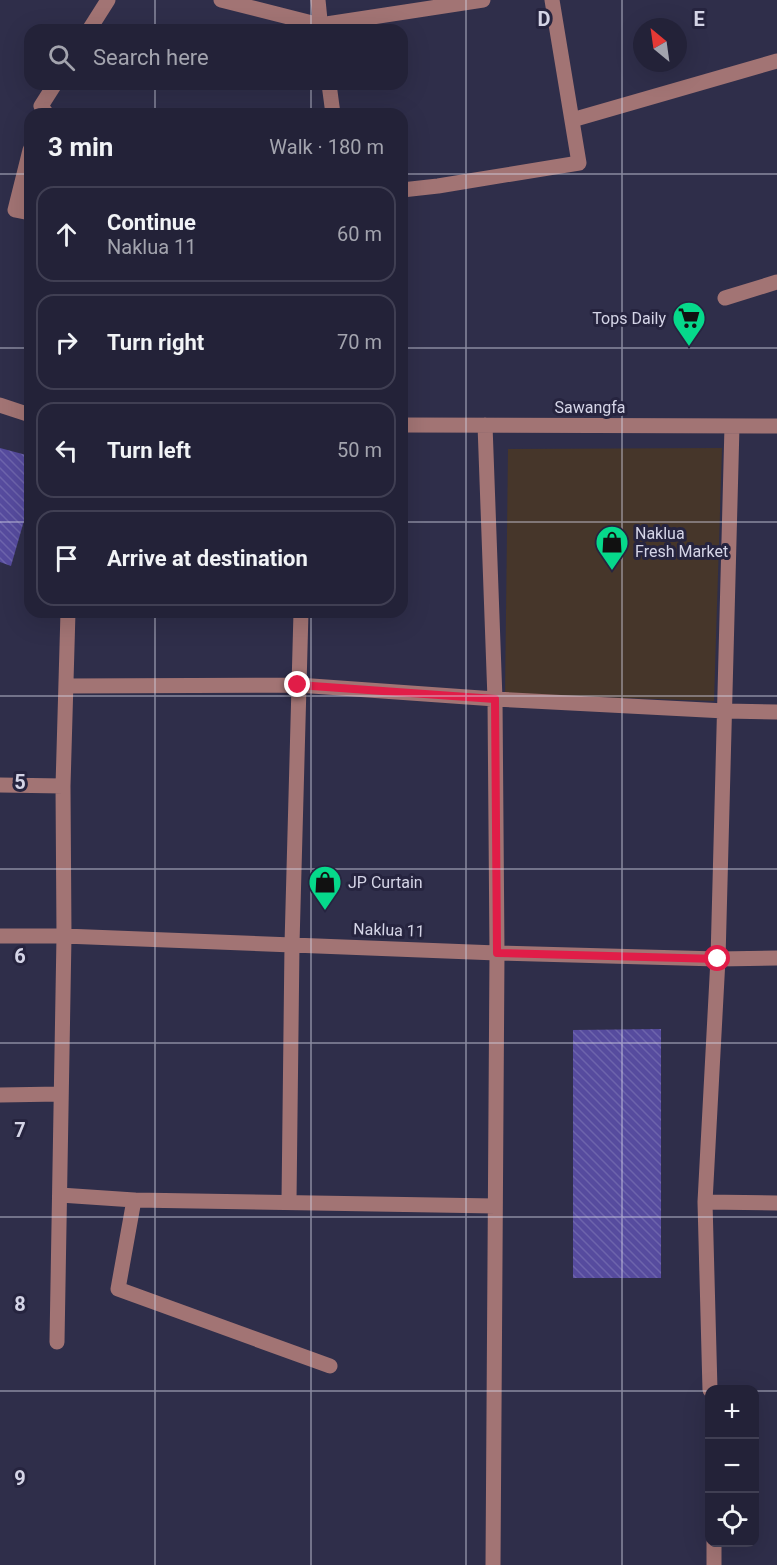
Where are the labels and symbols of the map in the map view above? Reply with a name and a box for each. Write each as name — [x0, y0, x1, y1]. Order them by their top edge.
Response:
text: D — [538, 7, 551, 31]
text: E — [693, 7, 705, 31]
north arrow — [633, 18, 687, 72]
supermarket icon: Tops Daily — [671, 300, 707, 347]
place label: Tops Daily — [592, 309, 666, 328]
street label: Sawangfa — [554, 398, 626, 417]
shop icon: Naklua Fresh Market — [594, 524, 630, 571]
place label: Naklua Fresh Market — [635, 524, 728, 561]
route end — [284, 671, 310, 697]
text: 5 — [14, 770, 26, 794]
shop icon: JP Curtain — [307, 864, 343, 911]
place label: JP Curtain — [348, 873, 423, 892]
street label: Naklua 11 — [353, 919, 425, 941]
text: 6 — [14, 944, 26, 968]
route start — [704, 945, 730, 971]
text: 7 — [14, 1118, 26, 1142]
text: 8 — [14, 1292, 26, 1316]
text: 9 — [14, 1466, 26, 1490]

